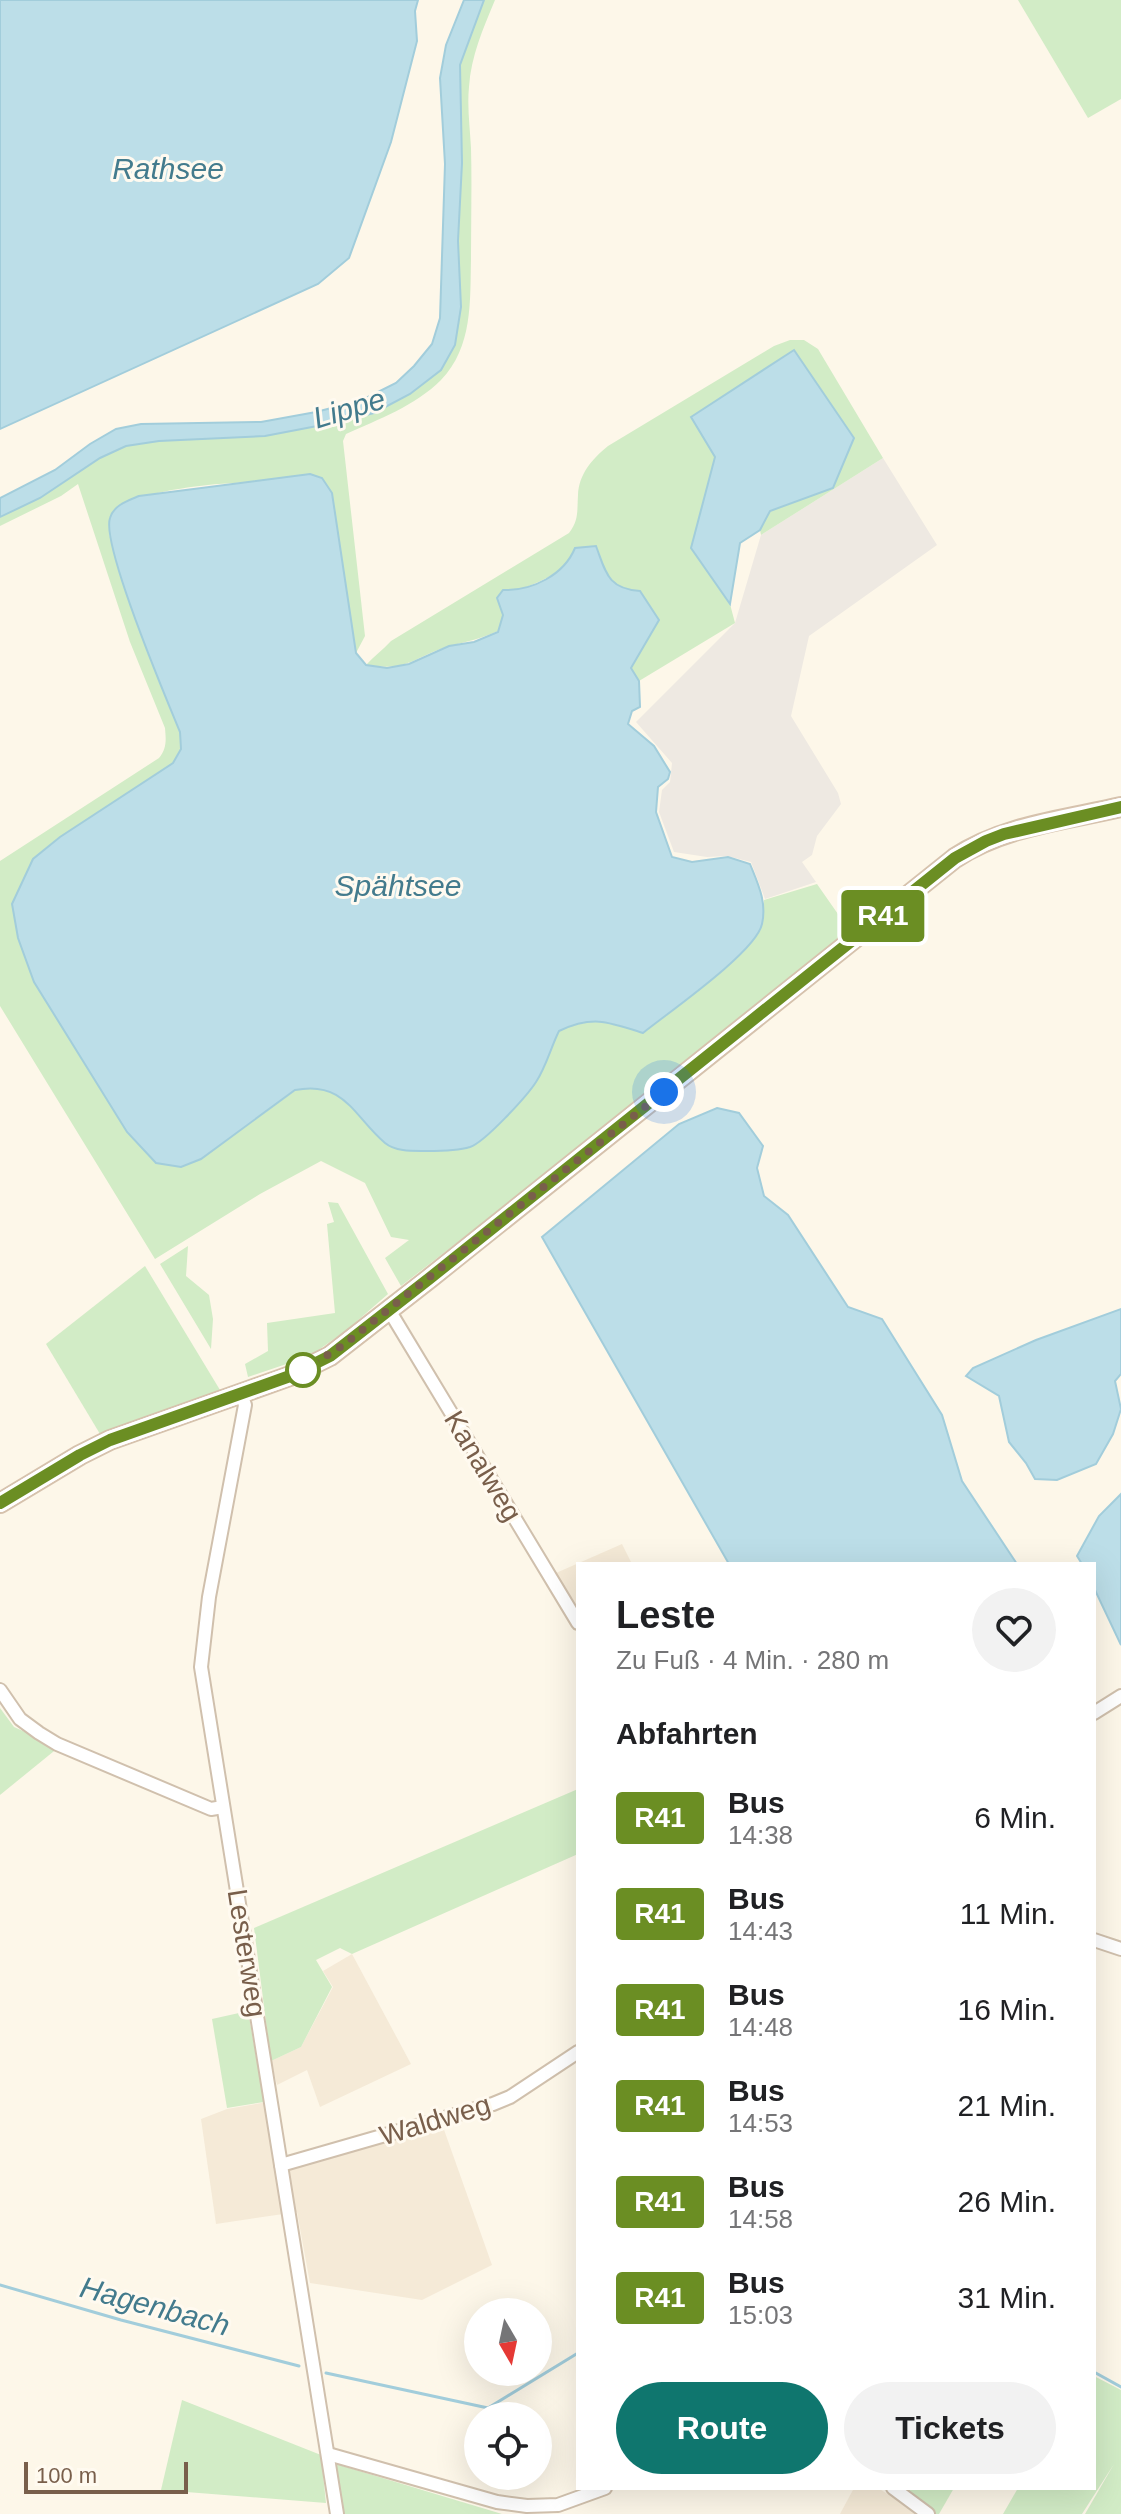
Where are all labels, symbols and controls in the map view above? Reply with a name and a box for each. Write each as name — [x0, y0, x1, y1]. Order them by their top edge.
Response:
water label: Rathsee — [112, 152, 224, 185]
water label: Lippe — [309, 381, 389, 435]
water label: Spähtsee — [335, 869, 461, 902]
line badge: R41 — [837, 890, 929, 942]
text: R41 — [857, 900, 909, 931]
your location — [644, 1072, 684, 1112]
unlabelled marker — [286, 1353, 320, 1387]
street label: Kanalweg — [438, 1405, 528, 1527]
button: heart — [972, 1588, 1056, 1672]
text: Leste — [616, 1594, 715, 1636]
text: Zu Fuß · 4 Min. · 280 m — [616, 1645, 889, 1675]
text: Abfahrten — [616, 1717, 758, 1750]
text: Bus — [728, 1786, 785, 1819]
text: 6 Min. — [974, 1801, 1056, 1834]
text: R41 — [634, 1802, 686, 1833]
text: 14:38 — [728, 1820, 793, 1850]
text: Bus — [728, 1882, 785, 1915]
street label: Lesterweg — [222, 1887, 272, 2019]
text: 11 Min. — [960, 1897, 1056, 1930]
text: R41 — [634, 1898, 686, 1929]
text: 14:43 — [728, 1916, 793, 1946]
text: Bus — [728, 1978, 785, 2011]
text: 16 Min. — [958, 1993, 1056, 2026]
text: R41 — [634, 1994, 686, 2025]
text: 14:48 — [728, 2012, 793, 2042]
text: Bus — [728, 2074, 785, 2107]
street label: Waldweg — [376, 2088, 494, 2152]
text: 21 Min. — [958, 2089, 1056, 2122]
text: R41 — [634, 2090, 686, 2121]
text: 14:53 — [728, 2108, 793, 2138]
text: Bus — [728, 2170, 785, 2203]
text: 26 Min. — [958, 2185, 1056, 2218]
text: R41 — [634, 2186, 686, 2217]
text: 14:58 — [728, 2204, 793, 2234]
text: Bus — [728, 2266, 785, 2299]
water label: Hagenbach — [77, 2270, 233, 2342]
text: 31 Min. — [958, 2281, 1056, 2314]
text: R41 — [634, 2282, 686, 2313]
north arrow — [464, 2298, 552, 2386]
map controls — [464, 2298, 552, 2490]
text: 15:03 — [728, 2300, 793, 2330]
button: Route — [616, 2382, 828, 2474]
button: Tickets — [844, 2382, 1056, 2474]
button: locate — [464, 2402, 552, 2490]
scale bar — [24, 2458, 188, 2494]
text: 100 m — [36, 2463, 97, 2488]

